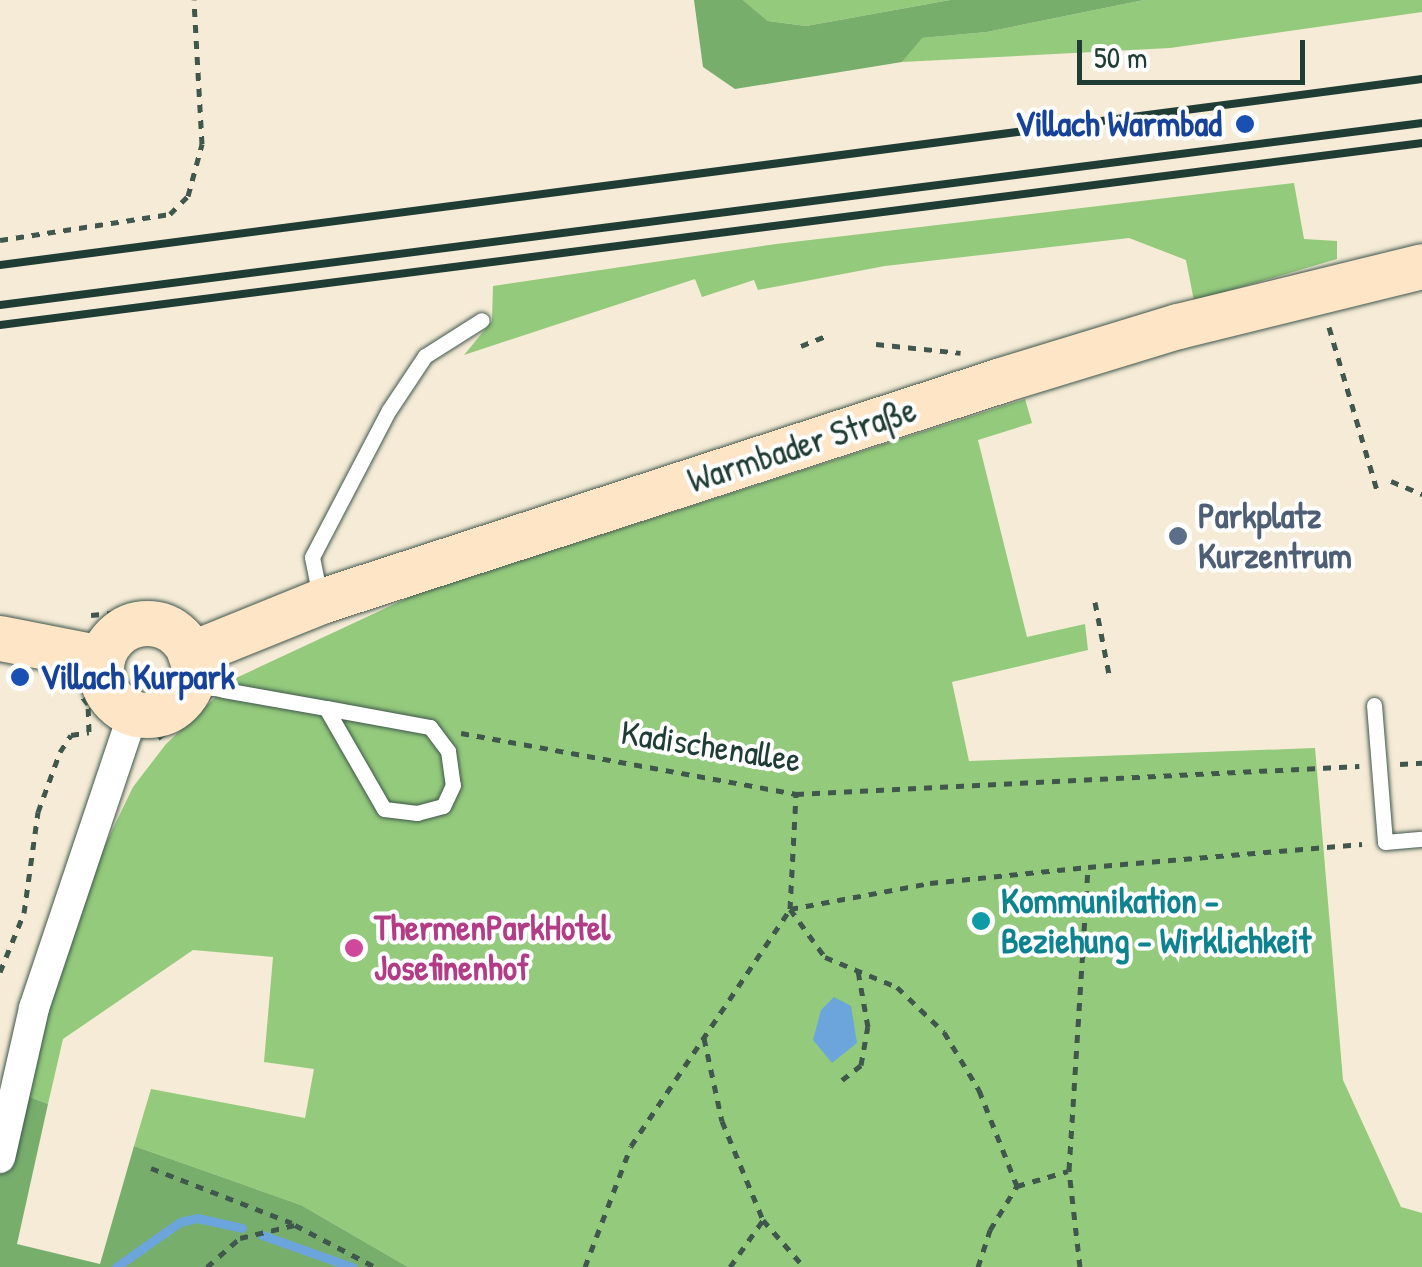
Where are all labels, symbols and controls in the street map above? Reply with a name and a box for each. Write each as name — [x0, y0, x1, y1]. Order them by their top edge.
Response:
scale bar — [1082, 20, 1310, 82]
text: 50 m — [1094, 37, 1147, 77]
place label: Villach Warmbad — [1015, 103, 1222, 145]
marker: Villach Warmbad — [1232, 111, 1258, 137]
street label: Warmbader Straße — [683, 388, 921, 502]
place label: Parkplatz Kurzentrum — [1198, 495, 1352, 577]
marker: Parkplatz Kurzentrum — [1167, 525, 1189, 547]
place label: Villach Kurpark — [40, 656, 235, 698]
marker: Villach Kurpark — [9, 666, 31, 688]
street label: Kadischenallee — [618, 711, 804, 781]
place label: Kommunikation - Beziehung - Wirklichkeit — [1001, 880, 1311, 962]
place label: ThermenParkHotel Josefinenhof — [374, 907, 610, 989]
marker: Kommunikation - Beziehung - Wirklichkeit — [970, 910, 992, 932]
marker: ThermenParkHotel Josefinenhof — [343, 937, 365, 959]

